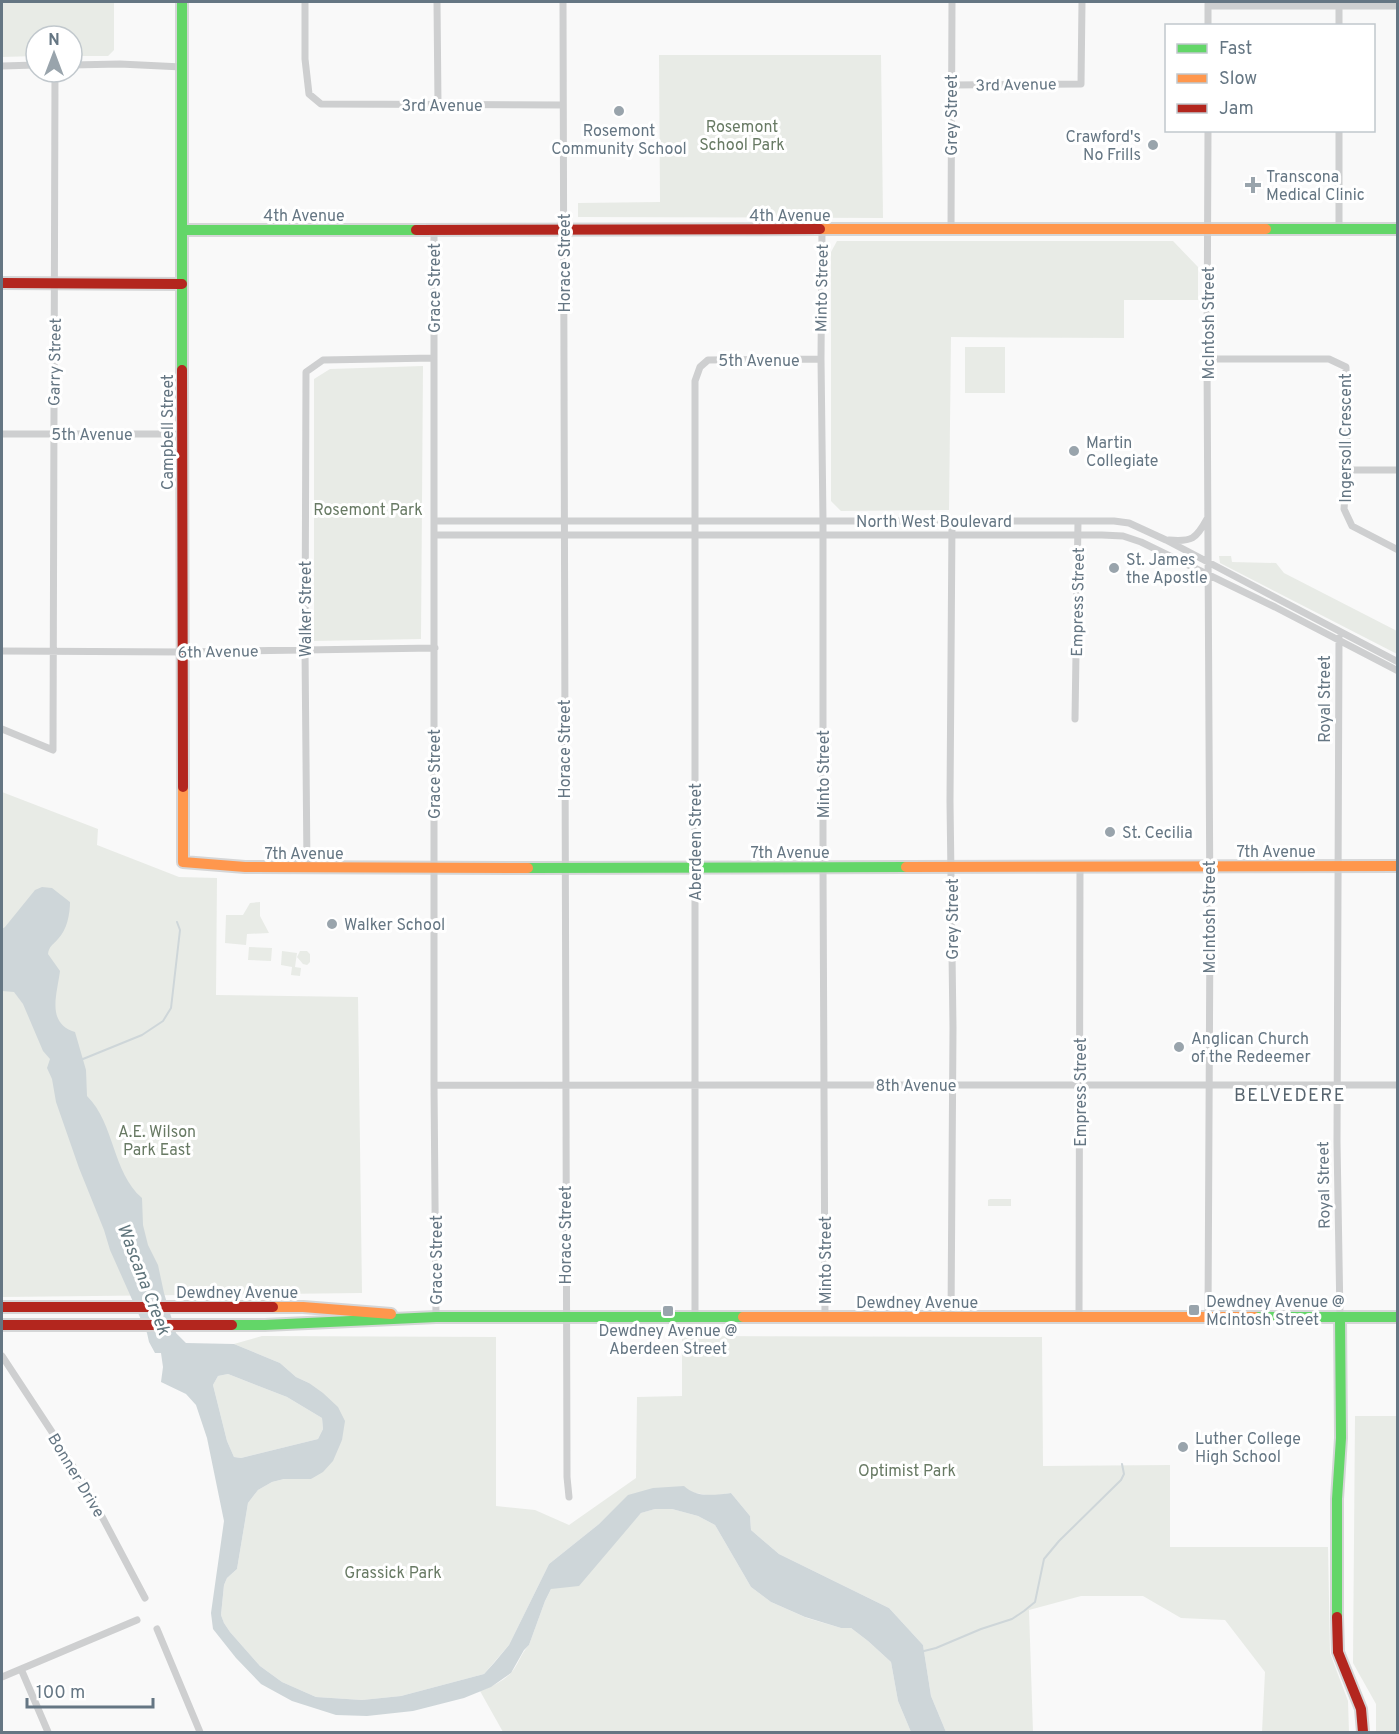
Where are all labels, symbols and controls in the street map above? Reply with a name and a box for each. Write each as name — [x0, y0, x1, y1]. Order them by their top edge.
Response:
north arrow — [24, 24, 84, 84]
legend — [1165, 24, 1375, 132]
text: N — [48, 31, 60, 51]
text: Fast — [1219, 38, 1252, 61]
text: Slow — [1219, 68, 1257, 91]
street label: Grey Street — [943, 74, 963, 156]
street label: 3rd Avenue — [975, 75, 1057, 97]
street label: 3rd Avenue — [401, 97, 483, 117]
text: Jam — [1219, 98, 1254, 121]
marker: Rosemont Community School — [612, 104, 626, 118]
park label: Rosemont School Park — [699, 118, 785, 156]
place label: Rosemont Community School — [551, 122, 687, 160]
place label: Crawford's No Frills — [1066, 128, 1141, 166]
marker: Crawford's No Frills — [1146, 138, 1160, 152]
place label: Transcona Medical Clinic — [1266, 168, 1365, 206]
marker: Transcona Medical Clinic — [1244, 176, 1262, 194]
street label: 4th Avenue — [263, 207, 345, 227]
street label: 4th Avenue — [749, 207, 831, 227]
street label: Horace Street — [556, 213, 576, 313]
street label: Grace Street — [426, 243, 446, 333]
street label: Minto Street — [812, 244, 834, 332]
street label: McIntosh Street — [1200, 266, 1220, 380]
street label: Garry Street — [45, 318, 67, 406]
street label: 5th Avenue — [718, 352, 800, 372]
street label: Ingersoll Crescent — [1337, 373, 1357, 503]
street label: Campbell Street — [159, 374, 179, 490]
street label: 5th Avenue — [51, 426, 133, 446]
place label: Martin Collegiate — [1086, 434, 1158, 472]
marker: Martin Collegiate — [1067, 444, 1081, 458]
park label: Rosemont Park — [313, 501, 423, 521]
street label: North West Boulevard — [856, 513, 1012, 533]
street label: Empress Street — [1068, 547, 1090, 657]
place label: St. James the Apostle — [1126, 551, 1208, 589]
street label: Walker Street — [297, 561, 317, 657]
marker: St. James the Apostle — [1107, 561, 1121, 575]
street label: 6th Avenue — [177, 642, 259, 664]
street label: Royal Street — [1316, 655, 1336, 743]
street label: Horace Street — [556, 699, 576, 799]
street label: Grace Street — [426, 729, 446, 819]
street label: Minto Street — [815, 730, 835, 818]
street label: Aberdeen Street — [687, 783, 707, 901]
place label: St. Cecilia — [1122, 824, 1193, 844]
marker: St. Cecilia — [1103, 825, 1117, 839]
street label: 7th Avenue — [1236, 843, 1316, 863]
street label: 7th Avenue — [750, 844, 830, 864]
street label: 7th Avenue — [264, 845, 344, 865]
street label: McIntosh Street — [1201, 860, 1221, 974]
street label: Grey Street — [944, 878, 964, 960]
place label: Walker School — [344, 916, 445, 936]
marker: Walker School — [325, 917, 339, 931]
place label: Anglican Church of the Redeemer — [1191, 1030, 1311, 1068]
street label: Empress Street — [1072, 1037, 1092, 1147]
marker: Anglican Church of the Redeemer — [1172, 1040, 1186, 1054]
street label: 8th Avenue — [876, 1077, 956, 1097]
district label: BELVEDERE — [1234, 1085, 1346, 1108]
park label: A.E. Wilson Park East — [118, 1123, 196, 1161]
street label: Royal Street — [1314, 1141, 1336, 1229]
street label: Horace Street — [557, 1185, 577, 1285]
street label: Grace Street — [428, 1215, 448, 1305]
street label: Minto Street — [817, 1216, 837, 1304]
water label: Wascana Creek — [111, 1220, 175, 1339]
street label: Dewdney Avenue — [176, 1284, 298, 1304]
place label: Dewdney Avenue @ McIntosh Street — [1206, 1293, 1345, 1331]
street label: Dewdney Avenue — [856, 1294, 978, 1314]
marker: Dewdney Avenue @ McIntosh Street — [1187, 1303, 1201, 1317]
marker: Dewdney Avenue @ Aberdeen Street — [661, 1304, 675, 1318]
place label: Dewdney Avenue @ Aberdeen Street — [599, 1322, 737, 1360]
street label: Bonner Drive — [42, 1430, 108, 1522]
place label: Luther College High School — [1195, 1430, 1301, 1468]
marker: Luther College High School — [1176, 1440, 1190, 1454]
park label: Optimist Park — [858, 1462, 956, 1482]
park label: Grassick Park — [344, 1564, 442, 1584]
scale bar — [27, 1671, 153, 1709]
text: 100 m — [36, 1682, 85, 1705]

